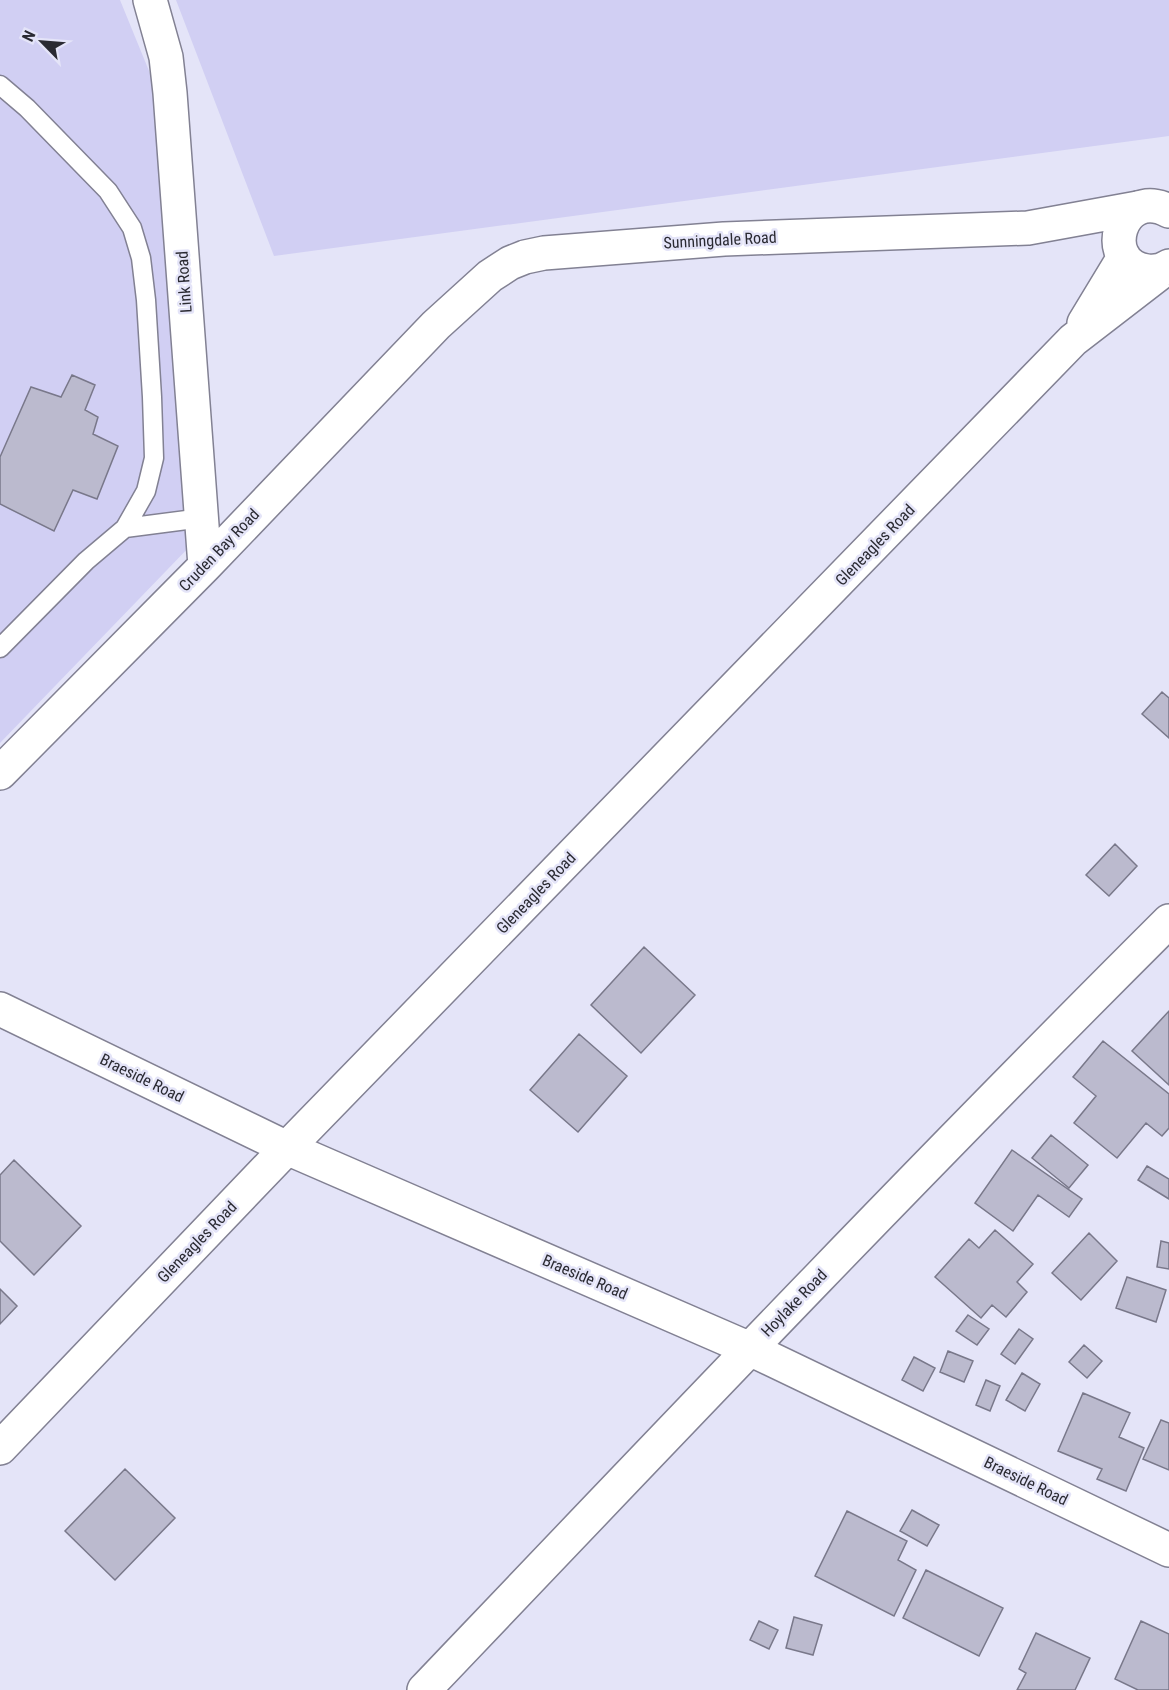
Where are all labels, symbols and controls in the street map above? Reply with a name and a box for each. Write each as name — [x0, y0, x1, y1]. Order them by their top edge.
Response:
north arrow — [12, 12, 72, 72]
text: N — [18, 27, 40, 44]
street label: Sunningdale Road — [663, 228, 777, 252]
street label: Link Road — [172, 250, 196, 314]
street label: Gleneagles Road — [831, 500, 919, 590]
street label: Cruden Bay Road — [175, 505, 263, 595]
street label: Gleneagles Road — [492, 848, 580, 938]
street label: Braeside Road — [97, 1050, 187, 1106]
street label: Gleneagles Road — [153, 1197, 241, 1287]
street label: Braeside Road — [540, 1251, 630, 1303]
street label: Hoylake Road — [757, 1265, 831, 1341]
street label: Braeside Road — [981, 1453, 1071, 1509]

